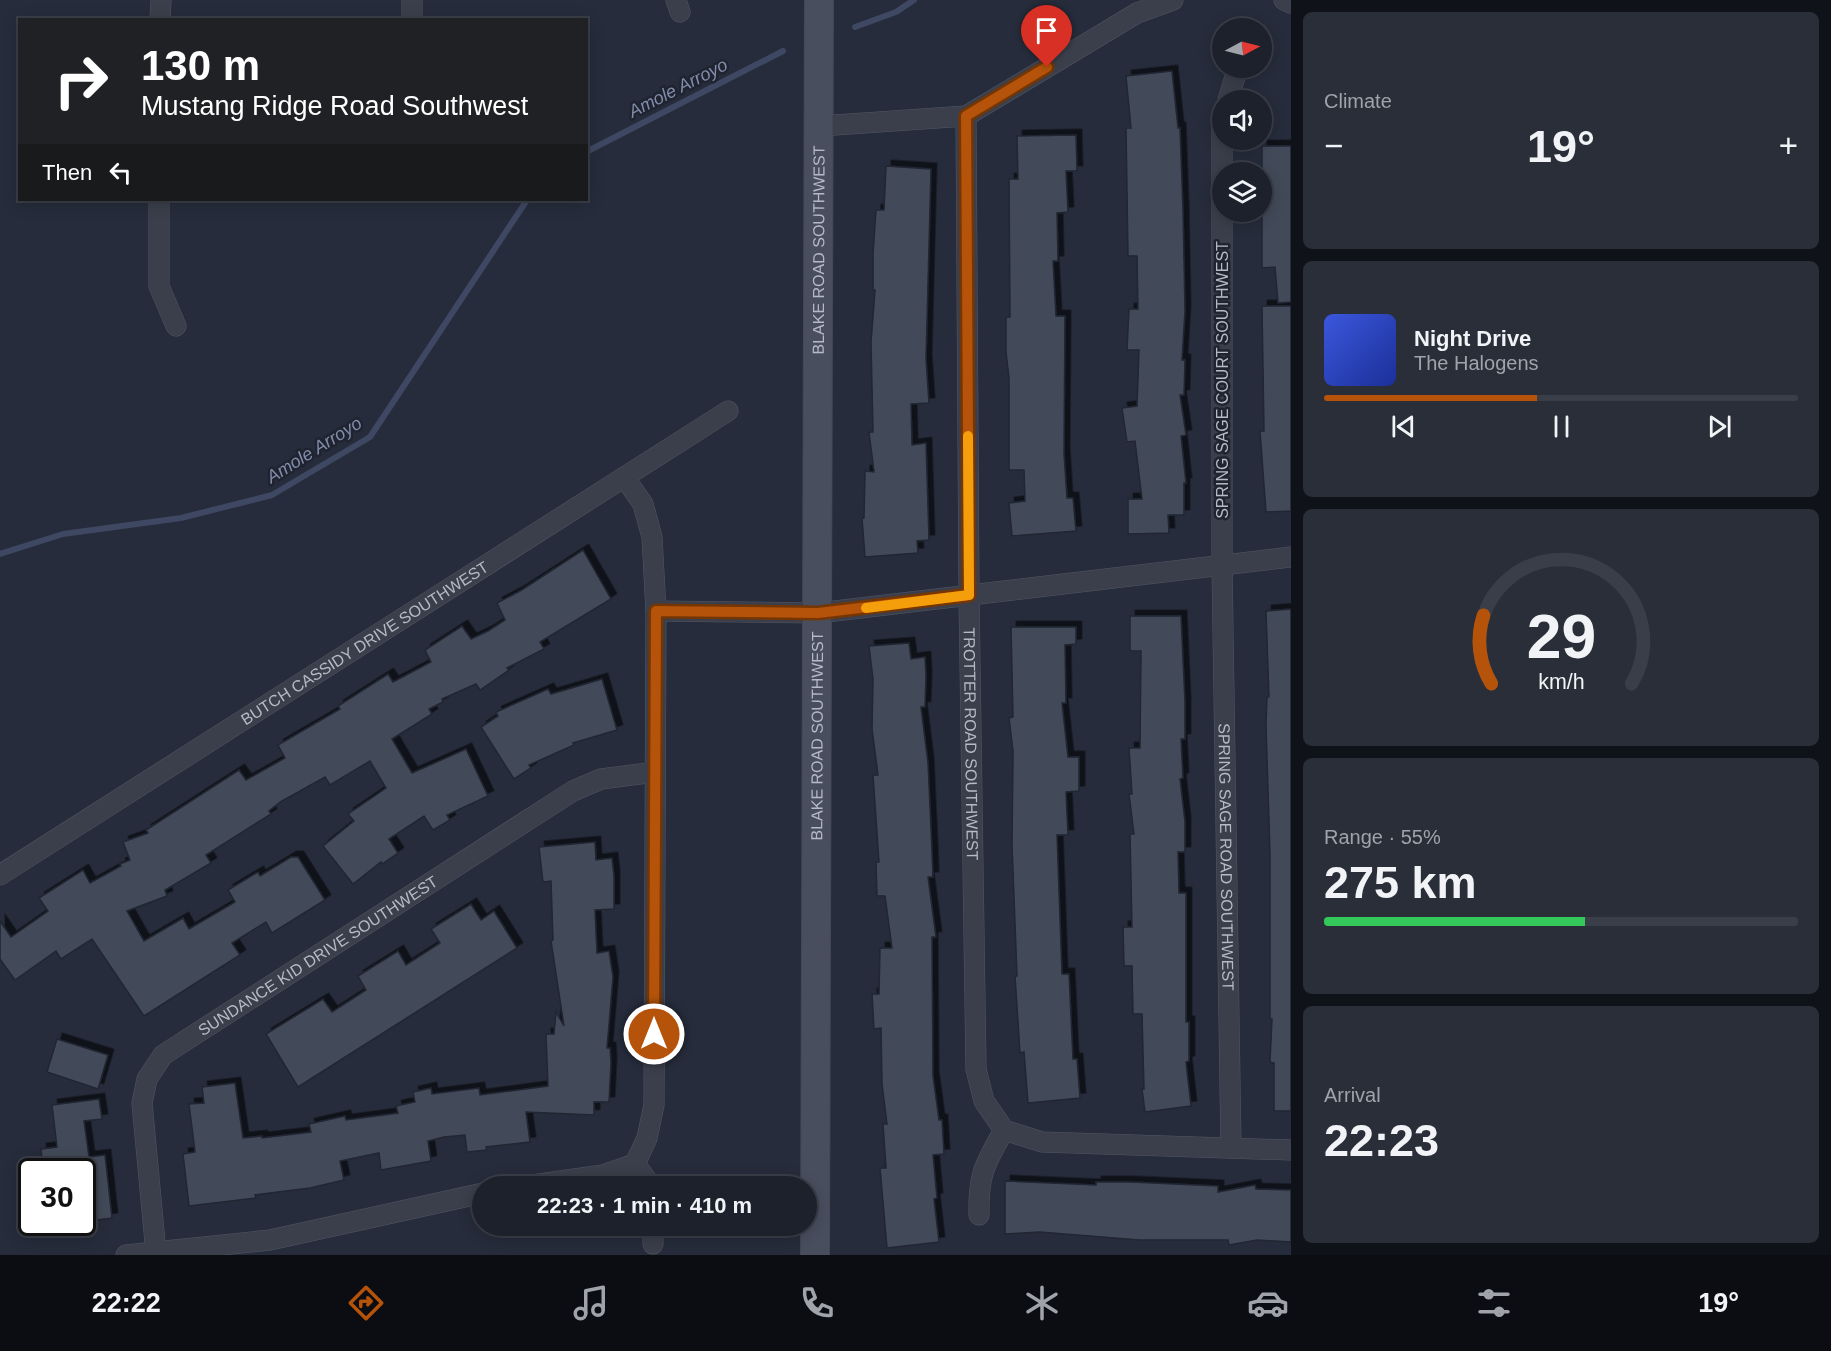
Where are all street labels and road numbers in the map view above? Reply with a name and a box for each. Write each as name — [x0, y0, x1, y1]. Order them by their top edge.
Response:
street label: BLAKE ROAD SOUTHWEST — [809, 145, 827, 355]
street label: SPRING SAGE COURT SOUTHWEST — [1214, 241, 1231, 519]
street label: BUTCH CASSIDY DRIVE SOUTHWEST — [238, 558, 491, 728]
street label: TROTTER ROAD SOUTHWEST — [961, 627, 981, 861]
street label: BLAKE ROAD SOUTHWEST — [808, 631, 825, 841]
street label: SPRING SAGE ROAD SOUTHWEST — [1216, 723, 1237, 991]
street label: SUNDANCE KID DRIVE SOUTHWEST — [195, 872, 441, 1039]

